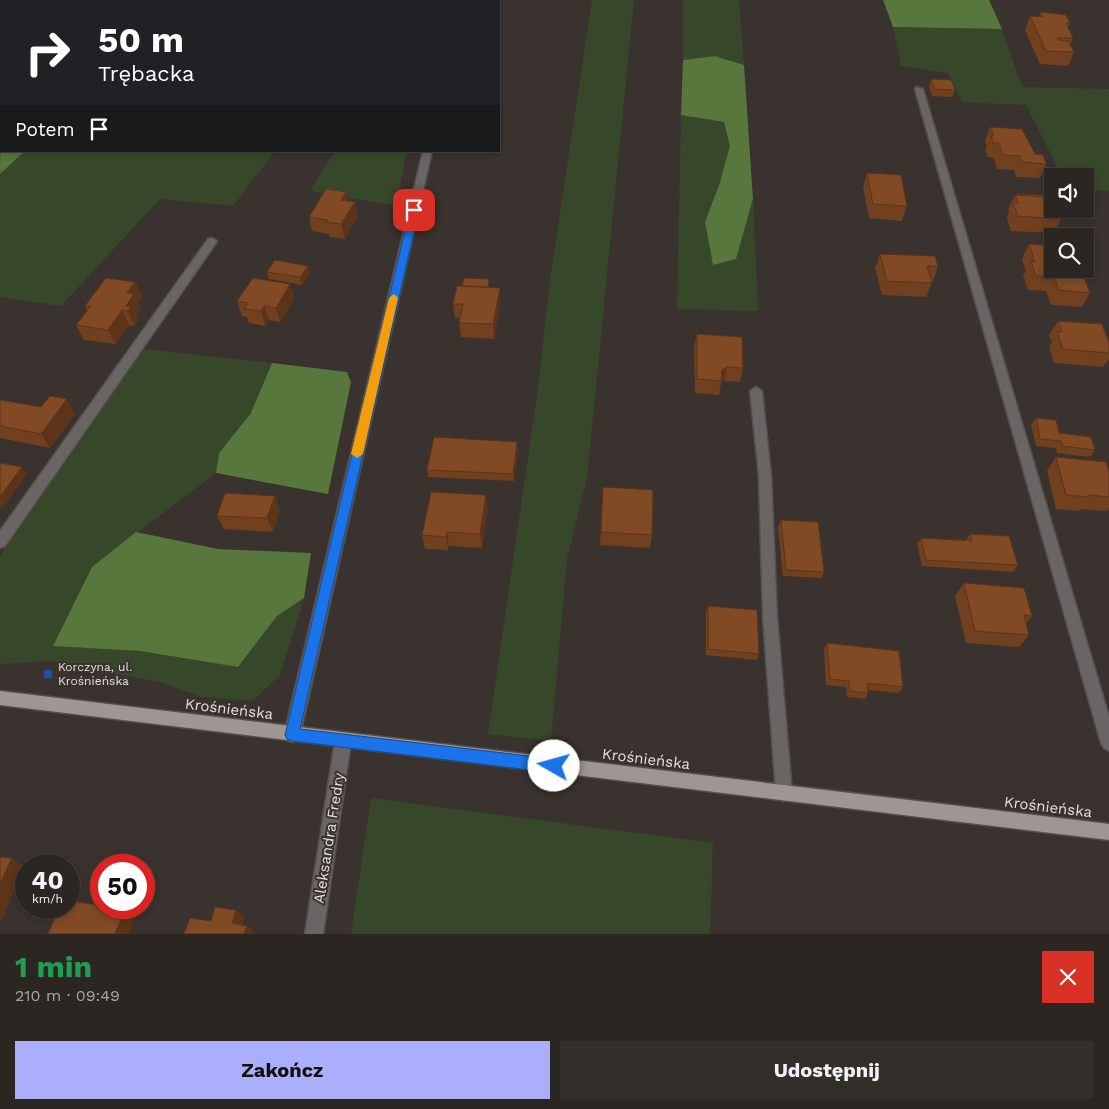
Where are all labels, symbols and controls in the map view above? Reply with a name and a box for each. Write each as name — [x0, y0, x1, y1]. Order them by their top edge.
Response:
text: 50 m — [98, 19, 184, 61]
icon: right — [15, 20, 80, 85]
text: Trębacka — [98, 61, 194, 86]
icon: arrive — [85, 115, 113, 143]
text: Potem — [15, 118, 75, 141]
map controls — [1044, 168, 1094, 278]
button: sound — [1044, 168, 1094, 218]
pin — [393, 189, 435, 231]
icon: arrive — [400, 196, 428, 224]
button: search — [1044, 228, 1094, 278]
place label: Korczyna, ul. Krośnieńska — [58, 660, 132, 688]
marker: Korczyna, ul. Krośnieńska — [42, 668, 54, 680]
street label: Krośnieńska — [184, 695, 275, 723]
position arrow — [527, 739, 579, 791]
street label: Krośnieńska — [601, 745, 692, 773]
street label: Aleksandra Fredry — [310, 771, 348, 905]
street label: Krośnieńska — [1003, 793, 1094, 821]
speed limit sign: 50 — [90, 854, 155, 919]
text: 40 — [31, 866, 64, 895]
text: km/h — [32, 892, 63, 906]
text: 1 min — [15, 949, 92, 984]
button: close — [1042, 951, 1094, 1003]
text: 210 m · 09:49 — [15, 986, 120, 1005]
button: Zakończ — [15, 1041, 550, 1099]
button: Udostępnij — [560, 1041, 1094, 1099]

